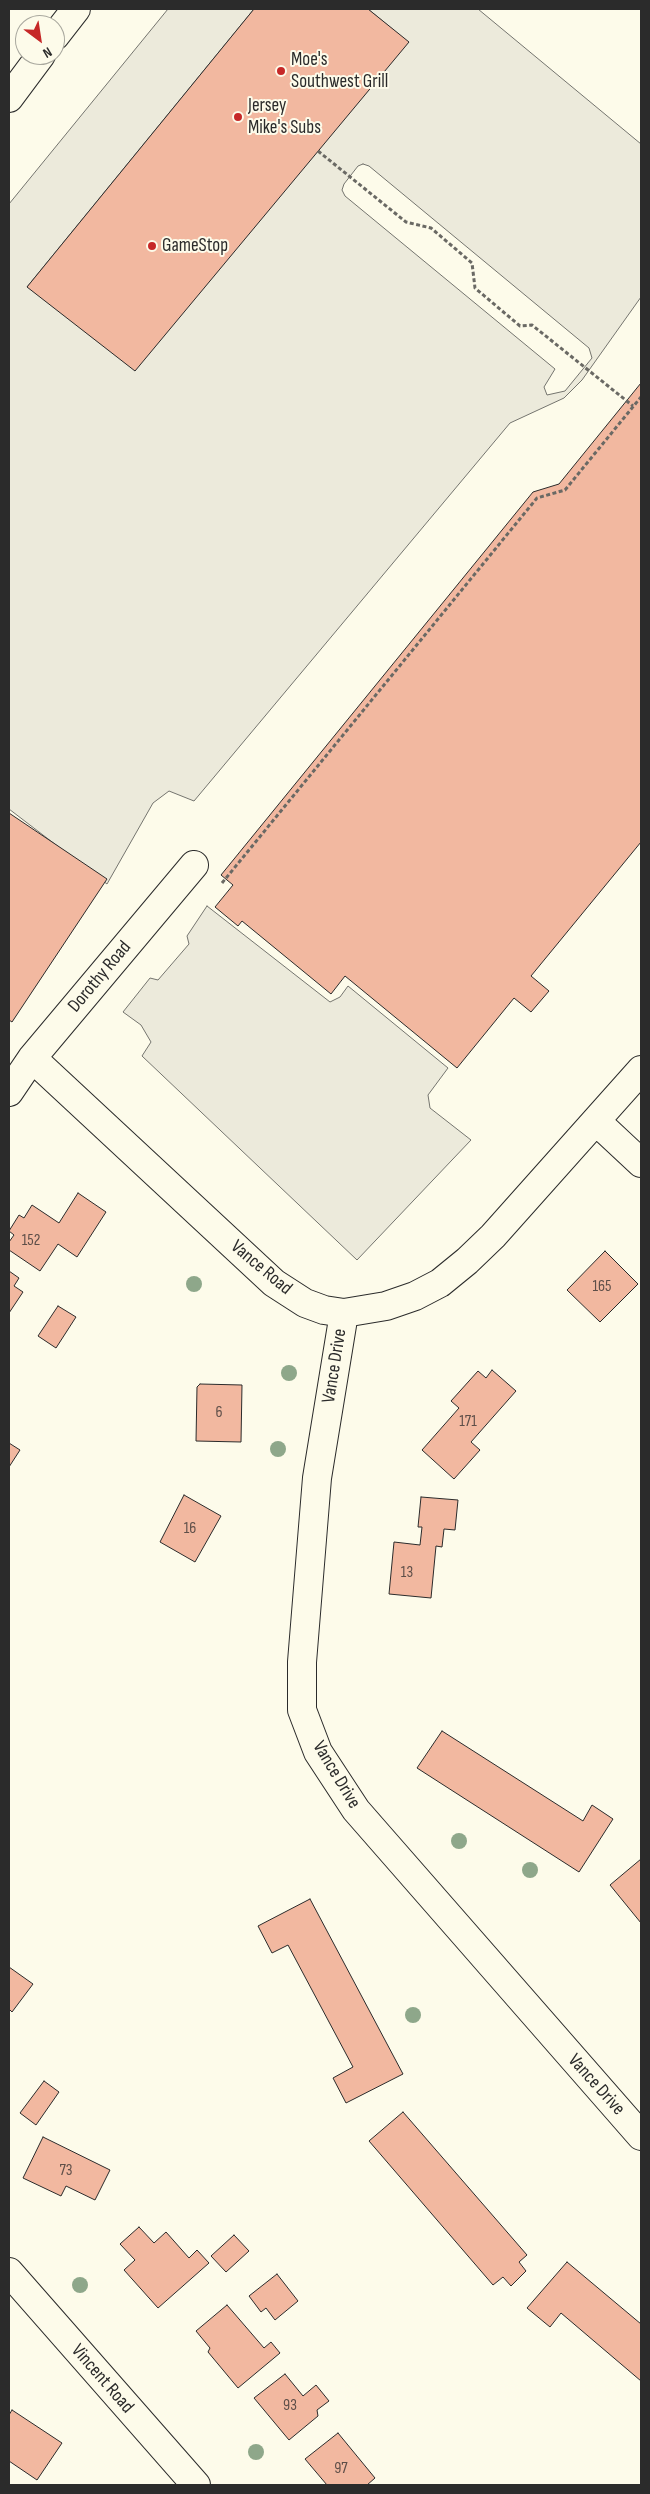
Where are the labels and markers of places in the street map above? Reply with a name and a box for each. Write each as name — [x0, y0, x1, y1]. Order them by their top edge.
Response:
place label: Moe's Southwest Grill — [291, 49, 388, 93]
marker: Moe's Southwest Grill — [275, 65, 287, 77]
place label: Jersey Mike's Subs — [248, 95, 321, 139]
marker: Jersey Mike's Subs — [232, 111, 244, 123]
place label: GameStop — [162, 235, 228, 257]
marker: GameStop — [146, 240, 158, 252]

